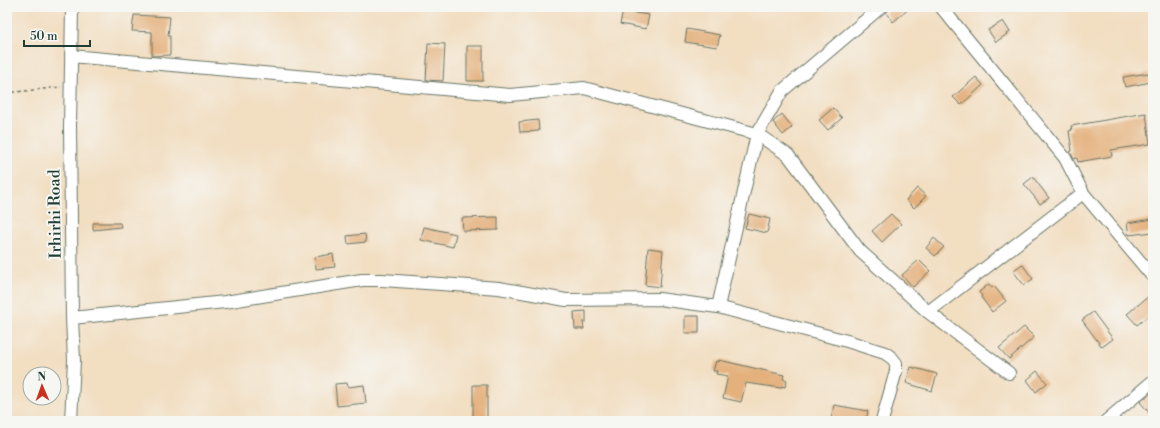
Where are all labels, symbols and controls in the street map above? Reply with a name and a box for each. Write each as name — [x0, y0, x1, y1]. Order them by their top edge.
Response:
scale bar — [24, 22, 90, 48]
text: 50 m — [30, 29, 58, 44]
street label: Irhirhi Road — [44, 169, 66, 259]
north arrow — [22, 366, 62, 406]
text: N — [37, 370, 47, 384]

